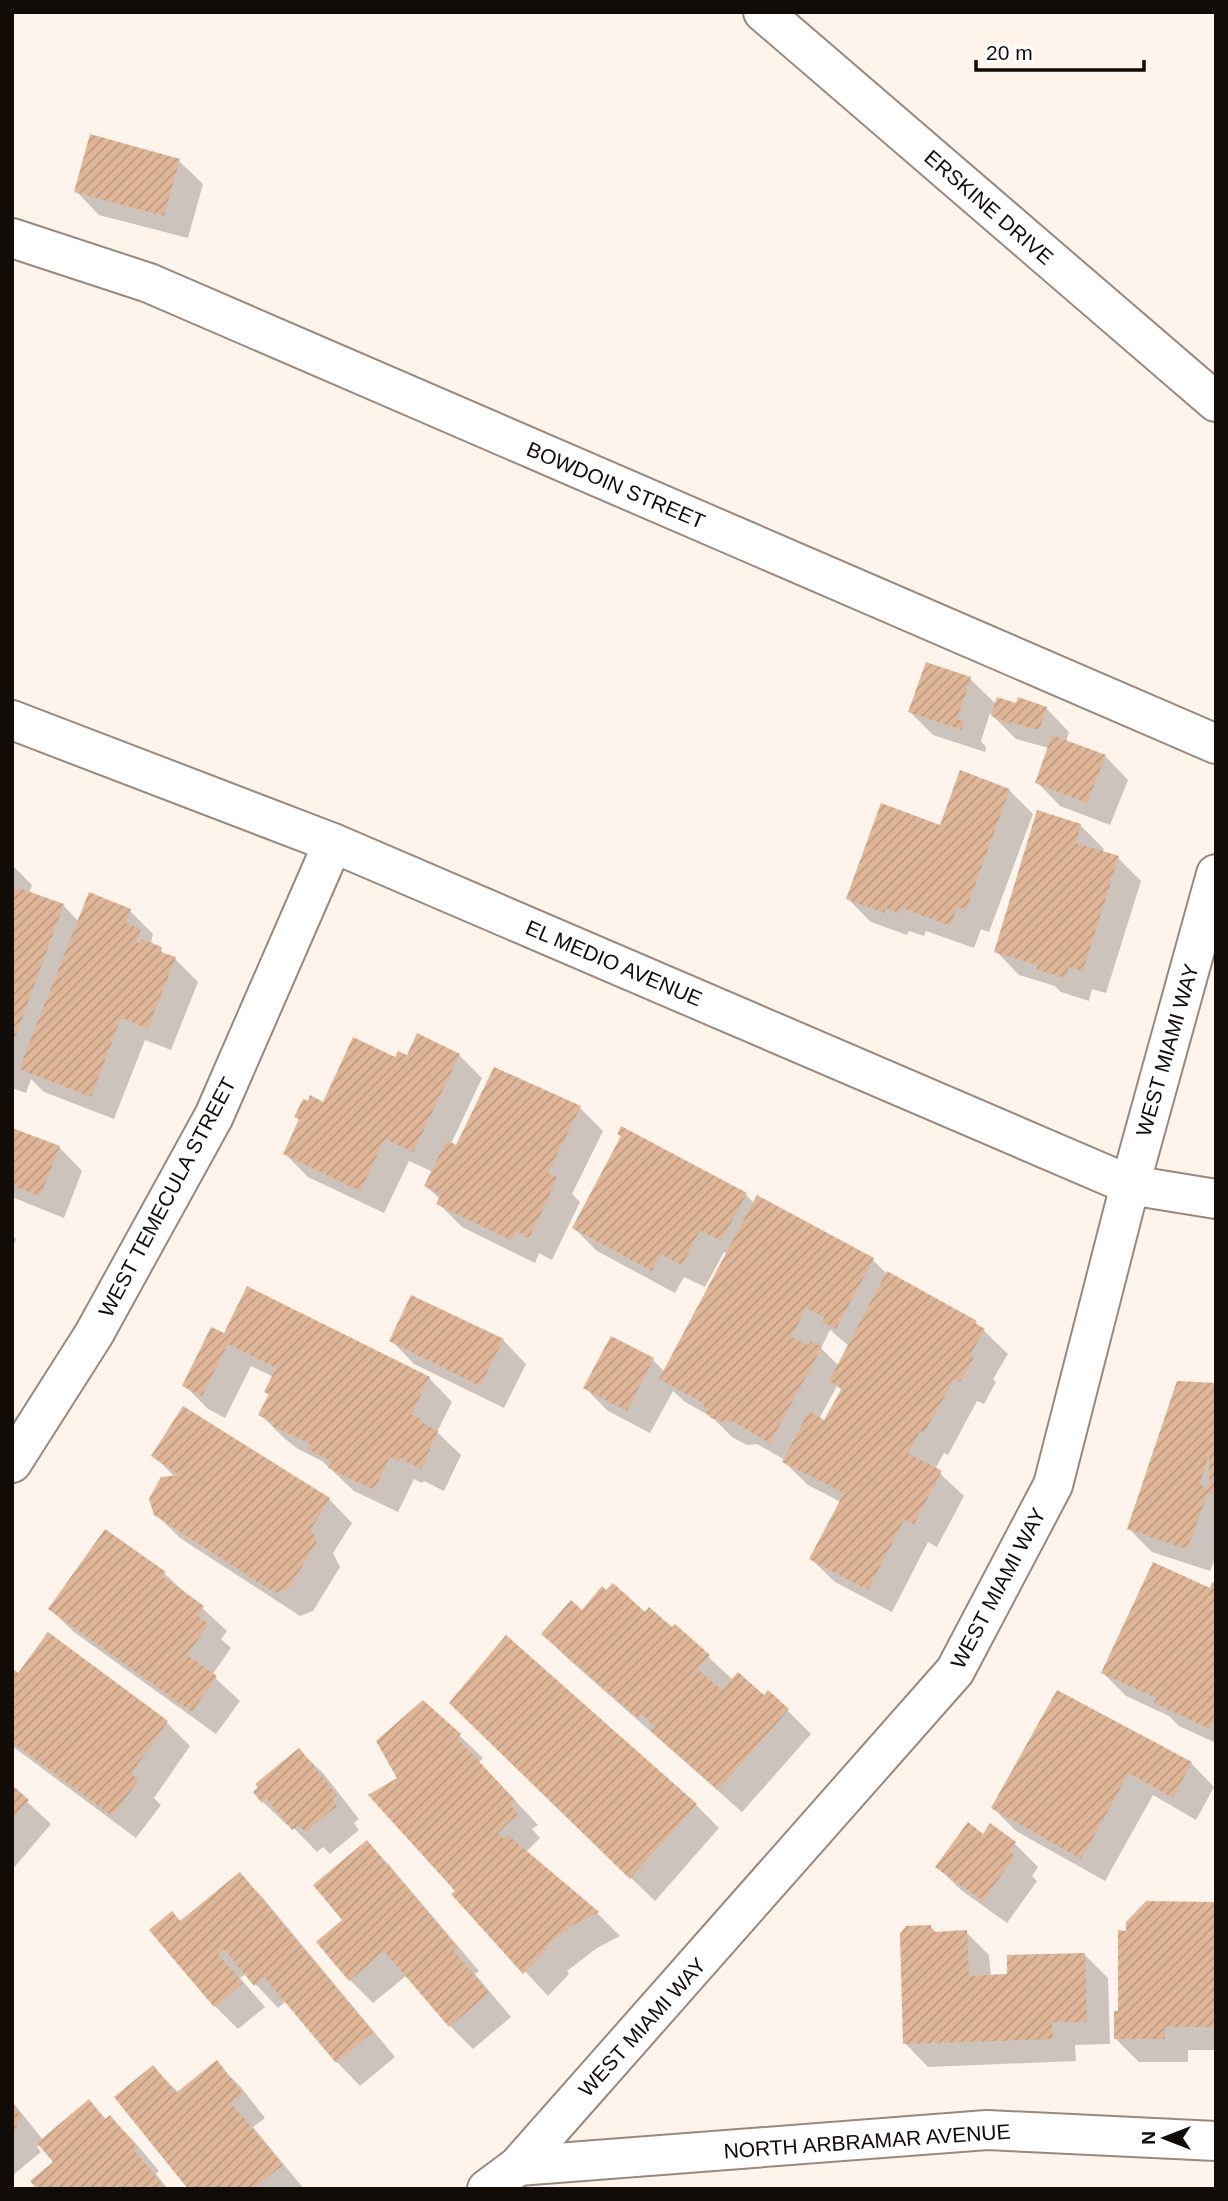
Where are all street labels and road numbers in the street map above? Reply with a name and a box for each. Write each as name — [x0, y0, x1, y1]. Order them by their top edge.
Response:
street label: ERSKINE DRIVE — [920, 145, 1058, 269]
street label: BOWDOIN STREET — [523, 437, 709, 533]
street label: EL MEDIO AVENUE — [522, 915, 706, 1011]
street label: WEST MIAMI WAY — [1131, 961, 1203, 1139]
street label: WEST TEMECULA STREET — [94, 1073, 240, 1321]
street label: WEST MIAMI WAY — [946, 1504, 1050, 1672]
street label: WEST MIAMI WAY — [574, 1953, 710, 2101]
street label: NORTH ARBRAMAR AVENUE — [723, 2120, 1011, 2162]

